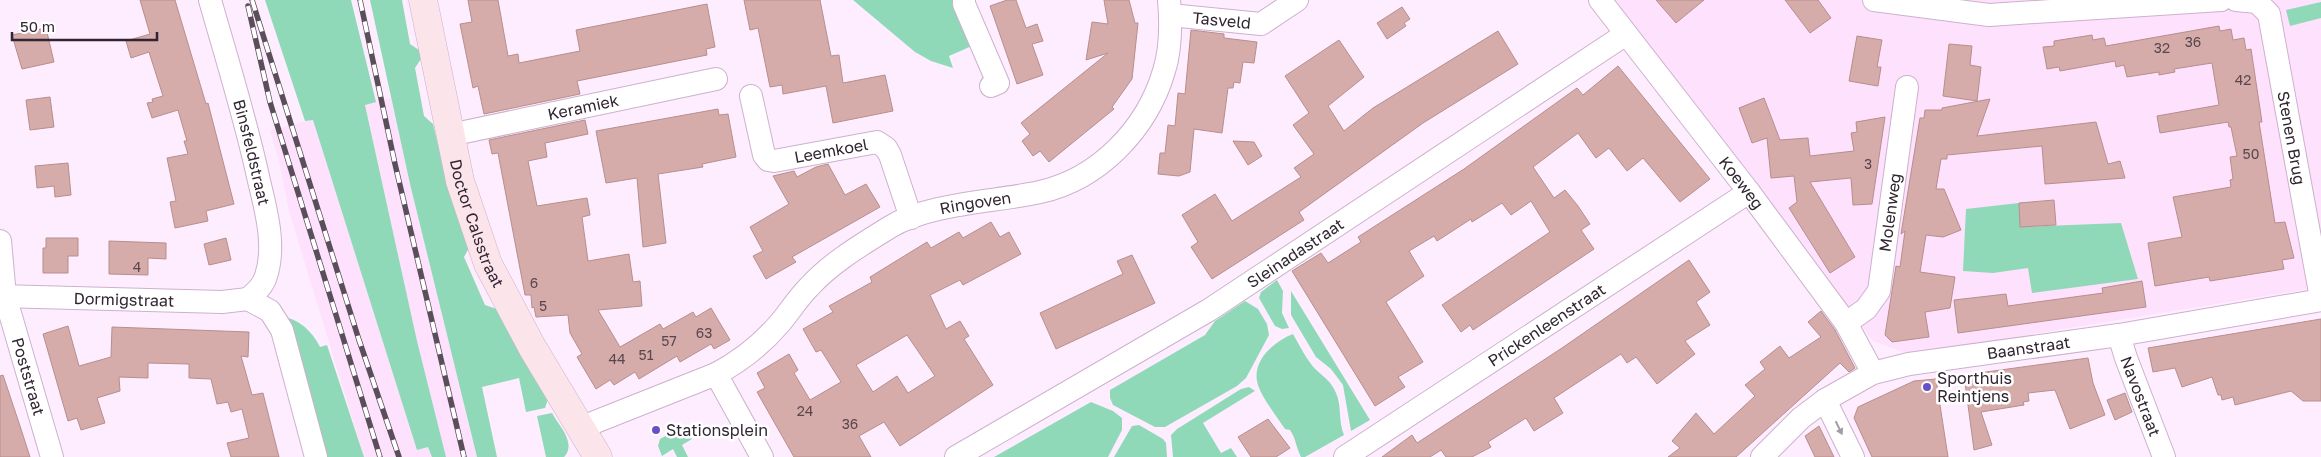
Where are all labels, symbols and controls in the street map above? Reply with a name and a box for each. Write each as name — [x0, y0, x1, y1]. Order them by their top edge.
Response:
street label: Tasveld — [1192, 7, 1252, 33]
scale bar — [12, 10, 158, 42]
text: 50 m — [20, 17, 55, 35]
house number: 36 — [2185, 33, 2201, 50]
house number: 32 — [2154, 39, 2170, 56]
house number: 42 — [2235, 71, 2251, 88]
street label: Stenen Brug — [2273, 89, 2310, 186]
street label: Keramiek — [546, 90, 620, 124]
street label: Binsfeldstraat — [229, 97, 274, 207]
street label: Leemkoel — [793, 134, 870, 167]
house number: 50 — [2243, 145, 2259, 162]
street label: Koeweg — [1715, 152, 1768, 213]
house number: 3 — [1864, 155, 1872, 172]
street label: Doctor Calsstraat — [446, 157, 509, 291]
street label: Molenweg — [1874, 172, 1905, 253]
street label: Ringoven — [938, 187, 1012, 218]
street label: Sleinadastraat — [1243, 214, 1347, 292]
house number: 4 — [133, 258, 141, 275]
house number: 6 — [530, 274, 538, 291]
street label: Prickenleenstraat — [1484, 279, 1609, 371]
street label: Dormigstraat — [73, 288, 175, 311]
house number: 5 — [539, 297, 547, 314]
house number: 63 — [696, 324, 712, 341]
house number: 57 — [661, 332, 677, 349]
street label: Baanstraat — [1986, 332, 2072, 363]
street label: Poststraat — [8, 335, 49, 418]
house number: 51 — [639, 346, 654, 363]
house number: 44 — [608, 350, 626, 367]
street label: Navostraat — [2116, 353, 2165, 439]
place label: Sporthuis Reintjens — [1937, 368, 2012, 406]
marker: Sporthuis Reintjens — [1921, 381, 1933, 393]
house number: 24 — [797, 402, 813, 419]
house number: 36 — [842, 415, 858, 432]
place label: Stationsplein — [666, 420, 768, 440]
one-way arrow — [1835, 421, 1843, 435]
marker: Stationsplein — [650, 424, 662, 436]

